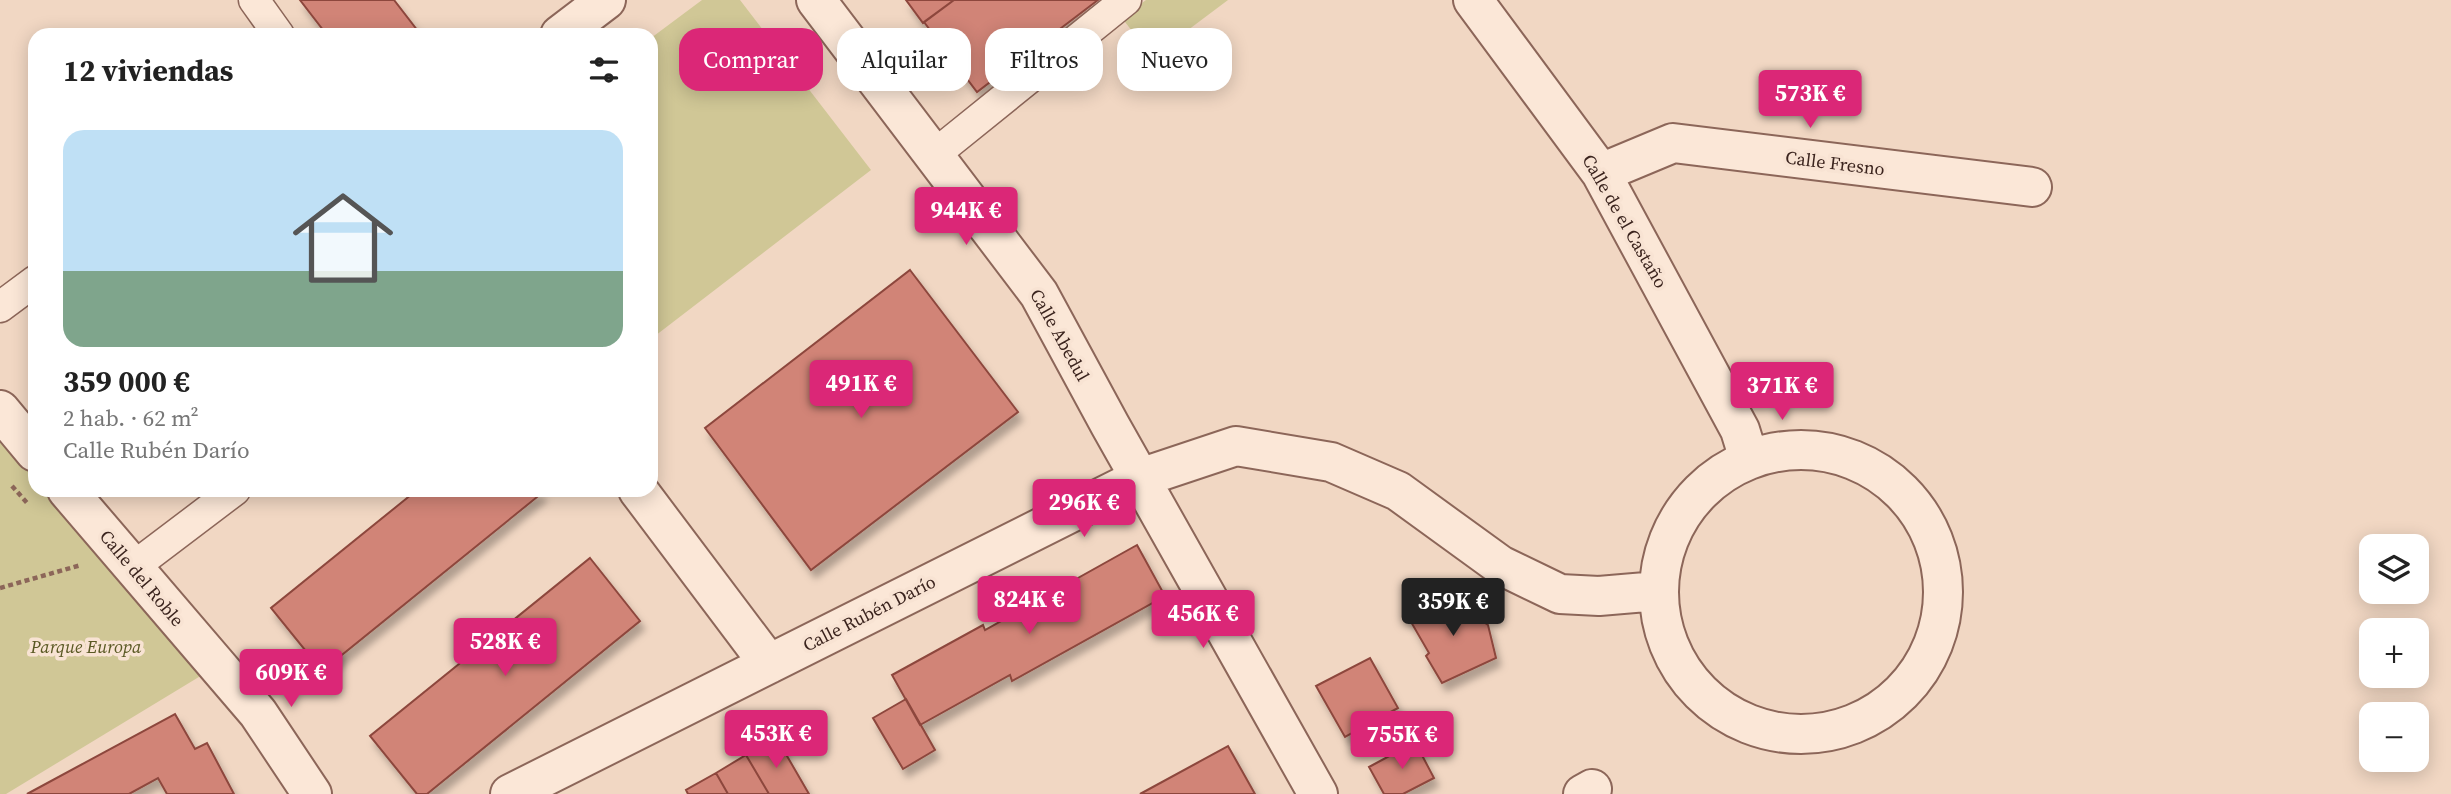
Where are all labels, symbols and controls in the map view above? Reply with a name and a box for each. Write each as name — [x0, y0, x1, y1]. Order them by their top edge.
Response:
chip: Comprar — [679, 28, 823, 91]
chip: Alquilar — [837, 28, 971, 91]
chip: Filtros — [985, 28, 1103, 91]
chip: Nuevo — [1117, 28, 1232, 91]
text: 12 viviendas — [63, 50, 234, 91]
icon: filters — [585, 51, 623, 89]
pin: 573K € — [1753, 71, 1867, 130]
text: 573K € — [1775, 77, 1845, 109]
street label: Calle Fresno — [1784, 145, 1886, 182]
street label: Calle de el Castaño — [1576, 149, 1674, 293]
icon: home — [280, 175, 406, 301]
pin: 944K € — [909, 188, 1023, 247]
text: 944K € — [931, 194, 1001, 226]
street label: Calle Abedul — [1024, 284, 1096, 386]
pin: 491K € — [804, 360, 918, 420]
text: 359 000 € — [63, 361, 190, 402]
pin: 371K € — [1725, 362, 1839, 422]
text: 491K € — [826, 367, 896, 399]
text: 371K € — [1747, 369, 1817, 401]
text: 2 hab. · 62 m² — [63, 402, 199, 434]
text: Calle Rubén Darío — [63, 434, 250, 466]
pin: 296K € — [1027, 480, 1141, 539]
text: 296K € — [1049, 486, 1119, 518]
street label: Calle del Roble — [94, 524, 190, 632]
map controls — [2359, 534, 2429, 772]
button: layers — [2359, 534, 2429, 604]
street label: Calle Rubén Darío — [798, 569, 940, 657]
pin: 824K € — [972, 576, 1086, 636]
pin: 359K € — [1396, 578, 1510, 638]
text: 824K € — [994, 583, 1064, 615]
text: 359K € — [1418, 585, 1488, 617]
pin: 456K € — [1146, 590, 1260, 650]
text: 456K € — [1168, 597, 1238, 629]
pin: 528K € — [448, 618, 562, 678]
button: + — [2359, 618, 2429, 688]
text: 528K € — [470, 625, 540, 657]
park label: Parque Europa — [30, 634, 142, 659]
pin: 609K € — [234, 650, 348, 709]
text: 609K € — [256, 656, 326, 688]
button: − — [2359, 702, 2429, 772]
pin: 453K € — [719, 710, 833, 770]
pin: 755K € — [1345, 712, 1459, 771]
text: 453K € — [741, 717, 811, 749]
text: 755K € — [1367, 718, 1437, 750]

